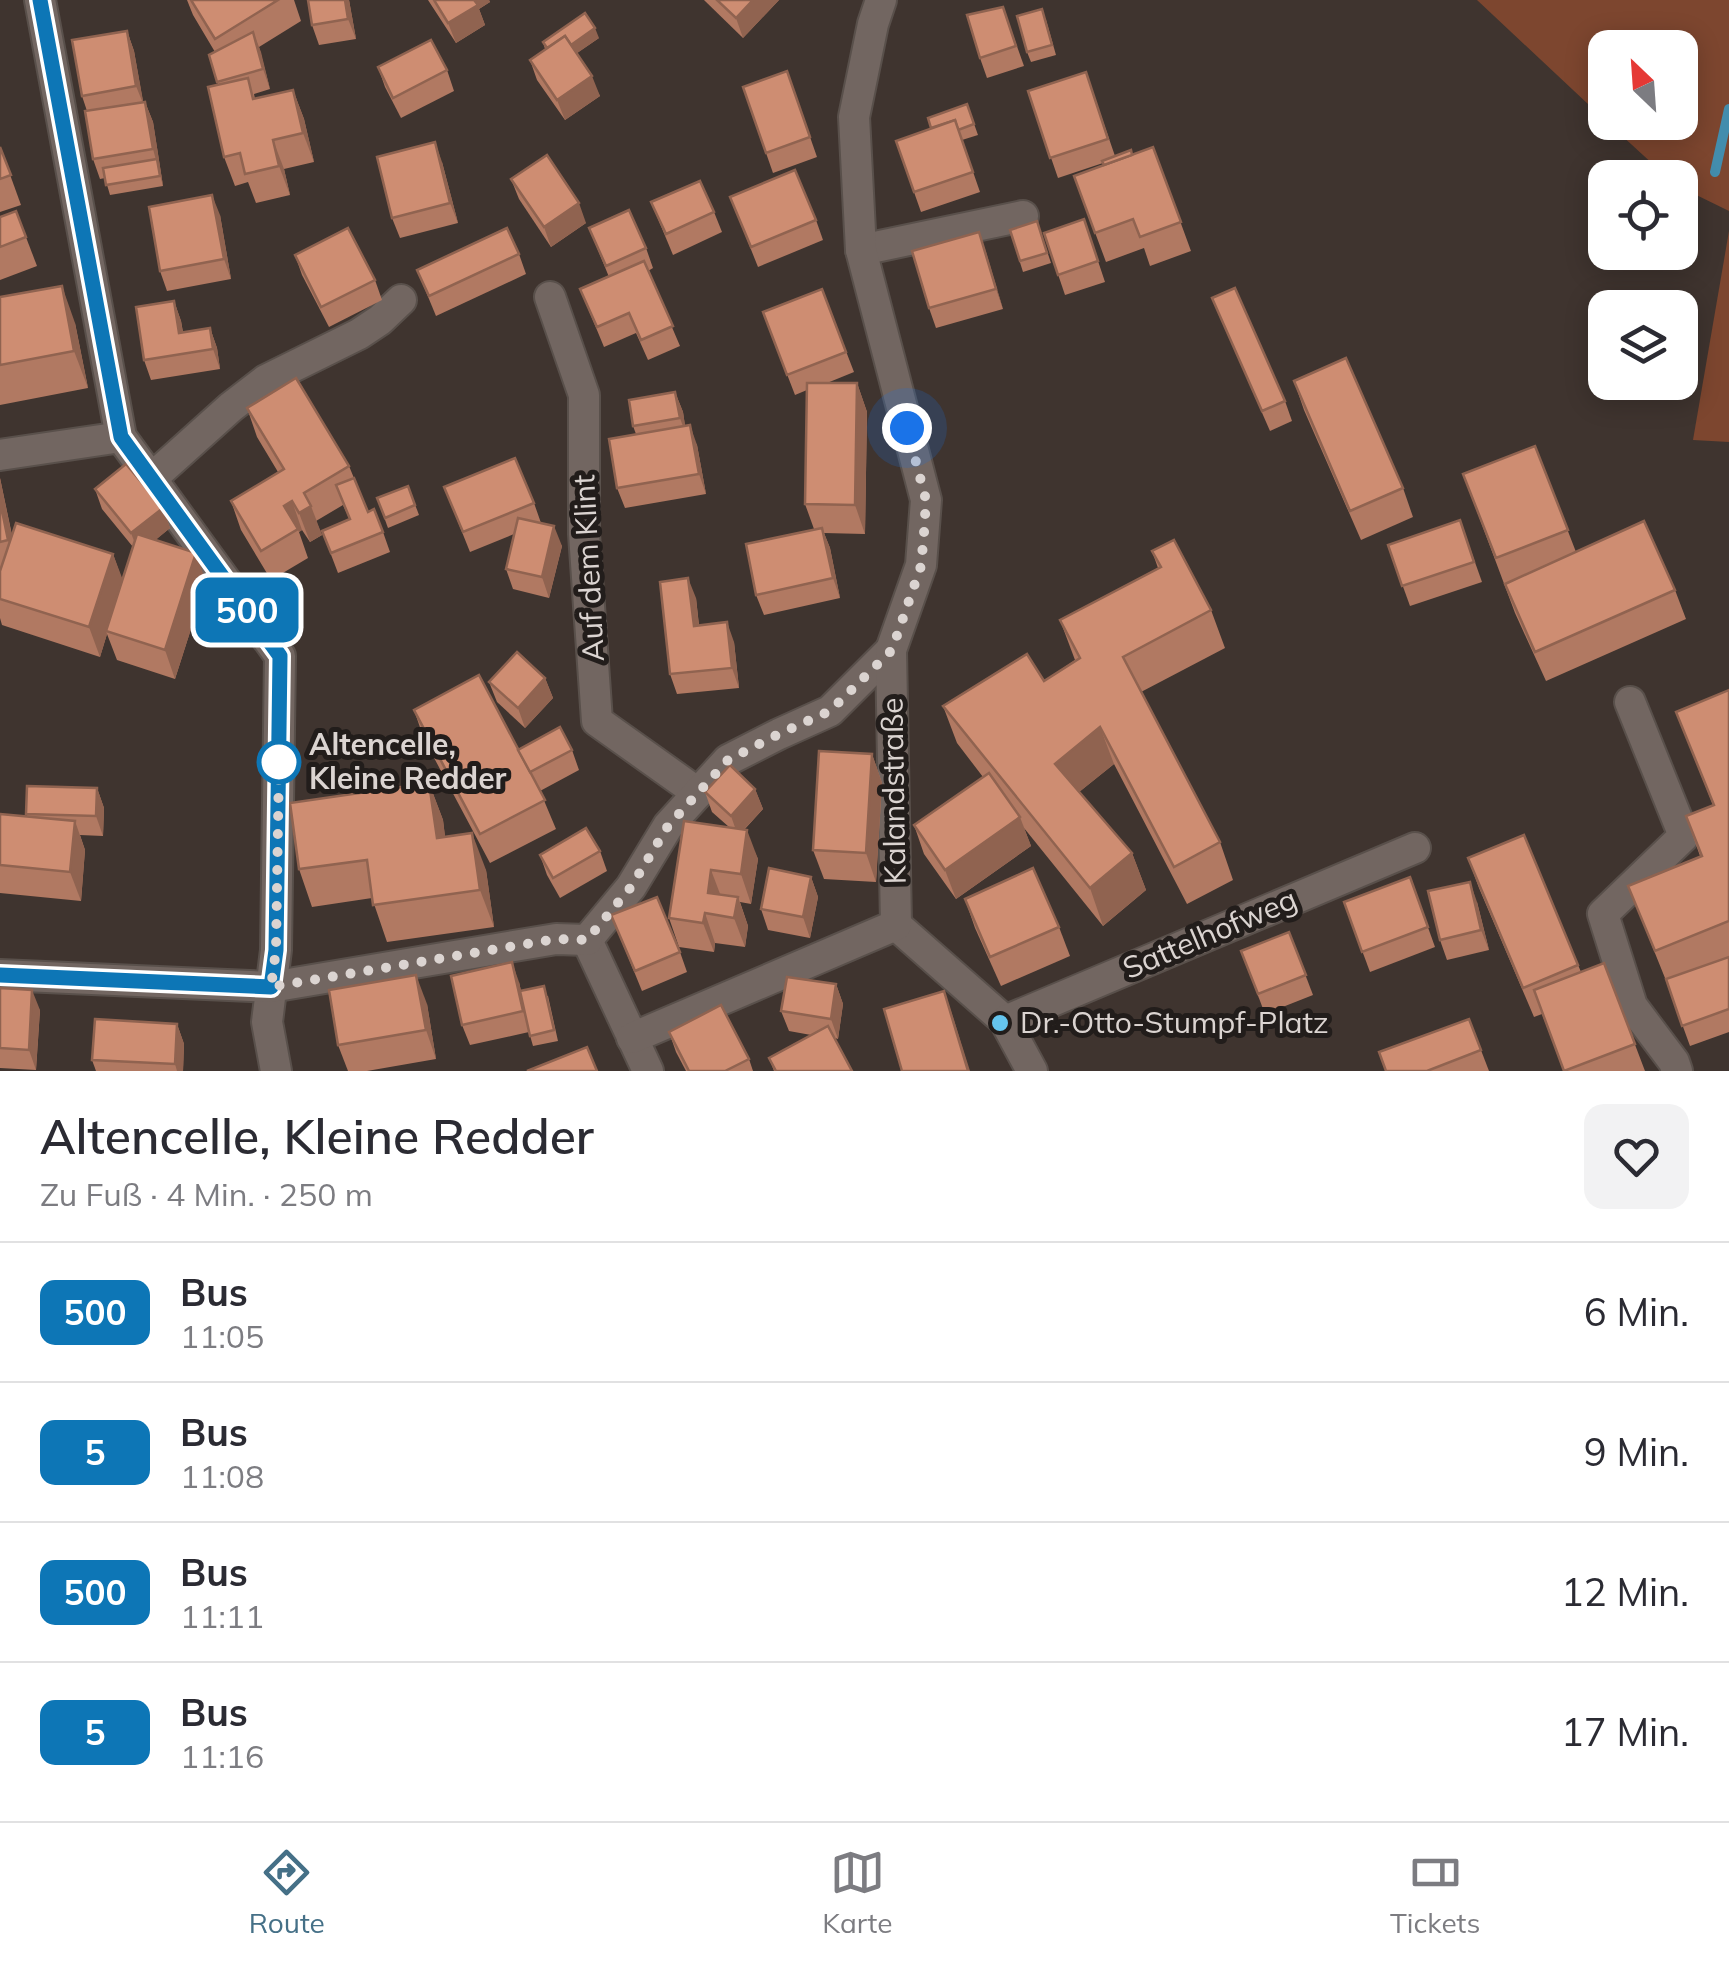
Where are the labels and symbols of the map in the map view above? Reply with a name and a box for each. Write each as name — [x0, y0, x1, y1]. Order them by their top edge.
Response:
north arrow — [1588, 30, 1698, 140]
your location — [882, 403, 932, 453]
street label: Auf dem Klint — [564, 474, 612, 663]
line badge: 500 — [190, 578, 304, 642]
street label: Kalandstraße — [872, 697, 914, 885]
place label: Altencelle, Kleine Redder — [309, 725, 507, 797]
marker: Altencelle, Kleine Redder — [258, 741, 300, 783]
street label: Sattelhofweg — [1117, 879, 1302, 987]
place label: Dr.-Otto-Stumpf-Platz — [1020, 1003, 1329, 1041]
marker: Dr.-Otto-Stumpf-Platz — [989, 1012, 1011, 1034]

